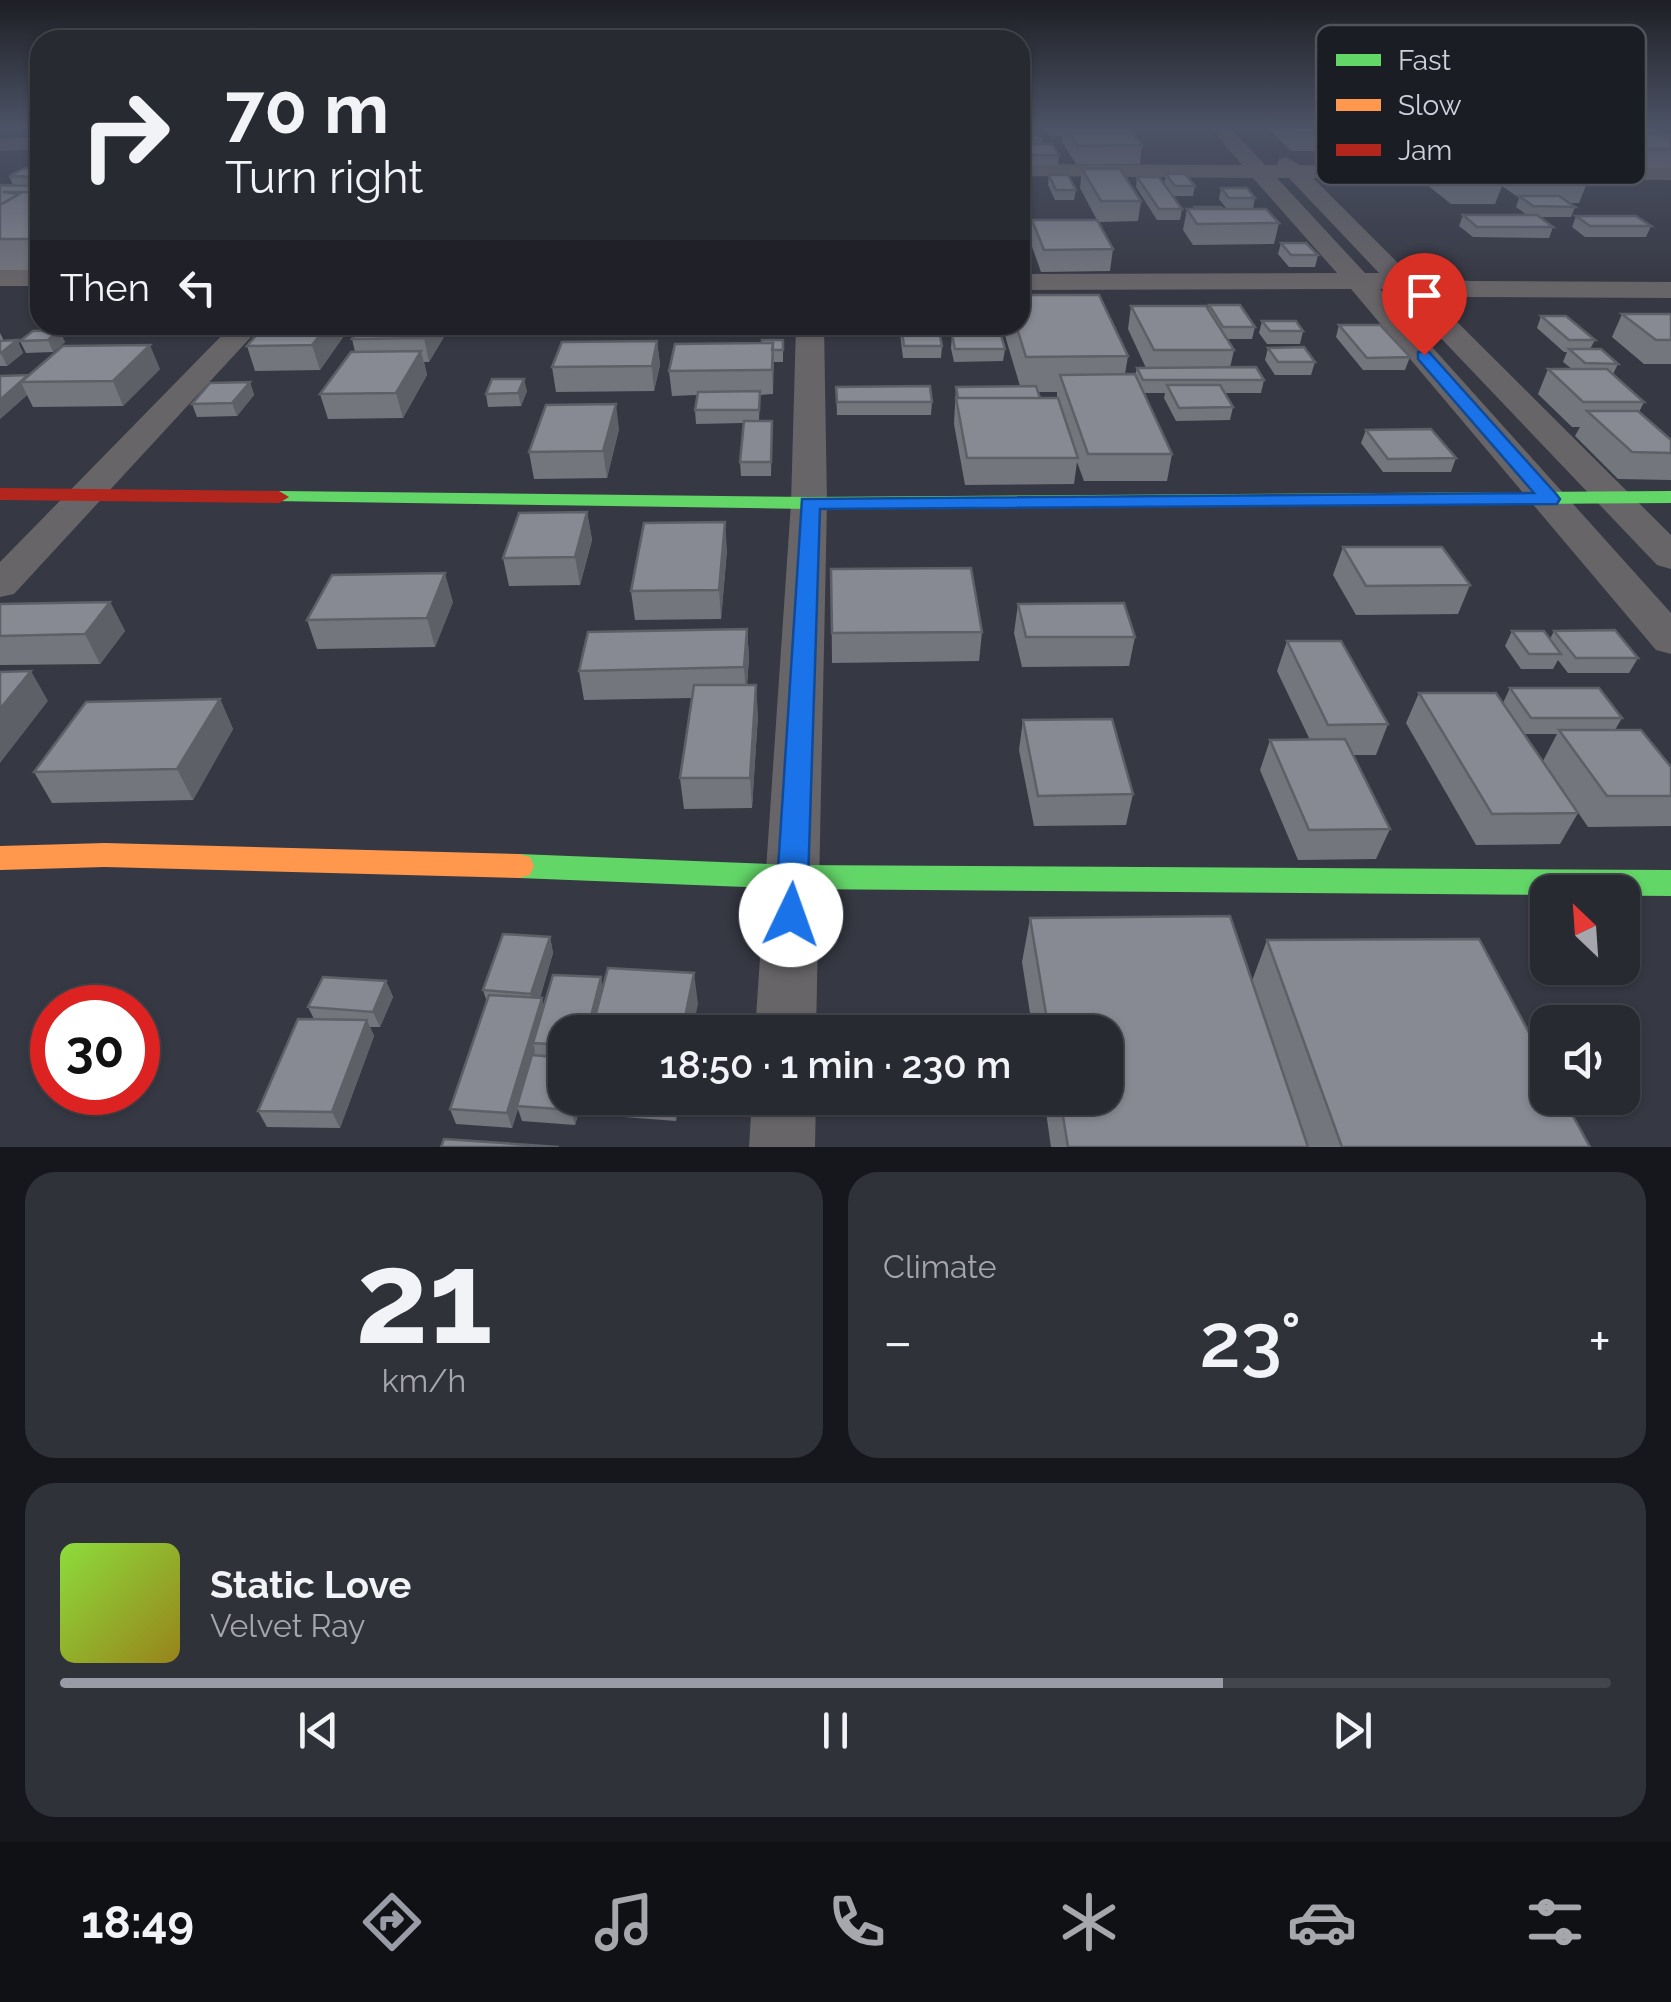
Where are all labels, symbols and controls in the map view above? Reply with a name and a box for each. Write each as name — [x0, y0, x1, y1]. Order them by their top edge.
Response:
legend — [1316, 25, 1646, 185]
text: Fast — [1398, 44, 1451, 77]
text: 70 m — [225, 67, 389, 149]
icon: right — [60, 70, 190, 200]
text: Slow — [1398, 89, 1462, 122]
text: Jam — [1398, 134, 1452, 167]
text: Turn right — [225, 151, 423, 204]
pin — [1382, 253, 1467, 356]
icon: left — [170, 260, 225, 315]
text: Then — [60, 265, 150, 310]
icon: arrive — [1397, 268, 1452, 323]
position arrow — [739, 863, 843, 967]
north arrow — [1530, 875, 1640, 985]
map controls — [1530, 875, 1640, 1115]
speed limit sign: 30 — [30, 985, 160, 1115]
button: sound — [1530, 1005, 1640, 1115]
text: 18:50 · 1 min · 230 m — [660, 1042, 1011, 1087]
text: 21 — [355, 1221, 493, 1373]
text: Climate — [883, 1248, 997, 1285]
text: 23° — [1200, 1296, 1301, 1385]
text: − — [883, 1309, 913, 1374]
text: + — [1588, 1309, 1611, 1374]
text: km/h — [382, 1362, 466, 1399]
text: Static Love — [210, 1562, 411, 1607]
text: Velvet Ray — [210, 1607, 365, 1644]
icon: previous — [291, 1703, 346, 1758]
icon: pause — [808, 1703, 863, 1758]
icon: next — [1325, 1703, 1380, 1758]
icon: directions — [357, 1887, 427, 1957]
icon: music — [589, 1887, 659, 1957]
icon: phone — [822, 1887, 892, 1957]
icon: climate — [1054, 1887, 1124, 1957]
icon: car — [1287, 1887, 1357, 1957]
icon: filters — [1520, 1887, 1590, 1957]
text: 18:49 — [81, 1896, 194, 1949]

